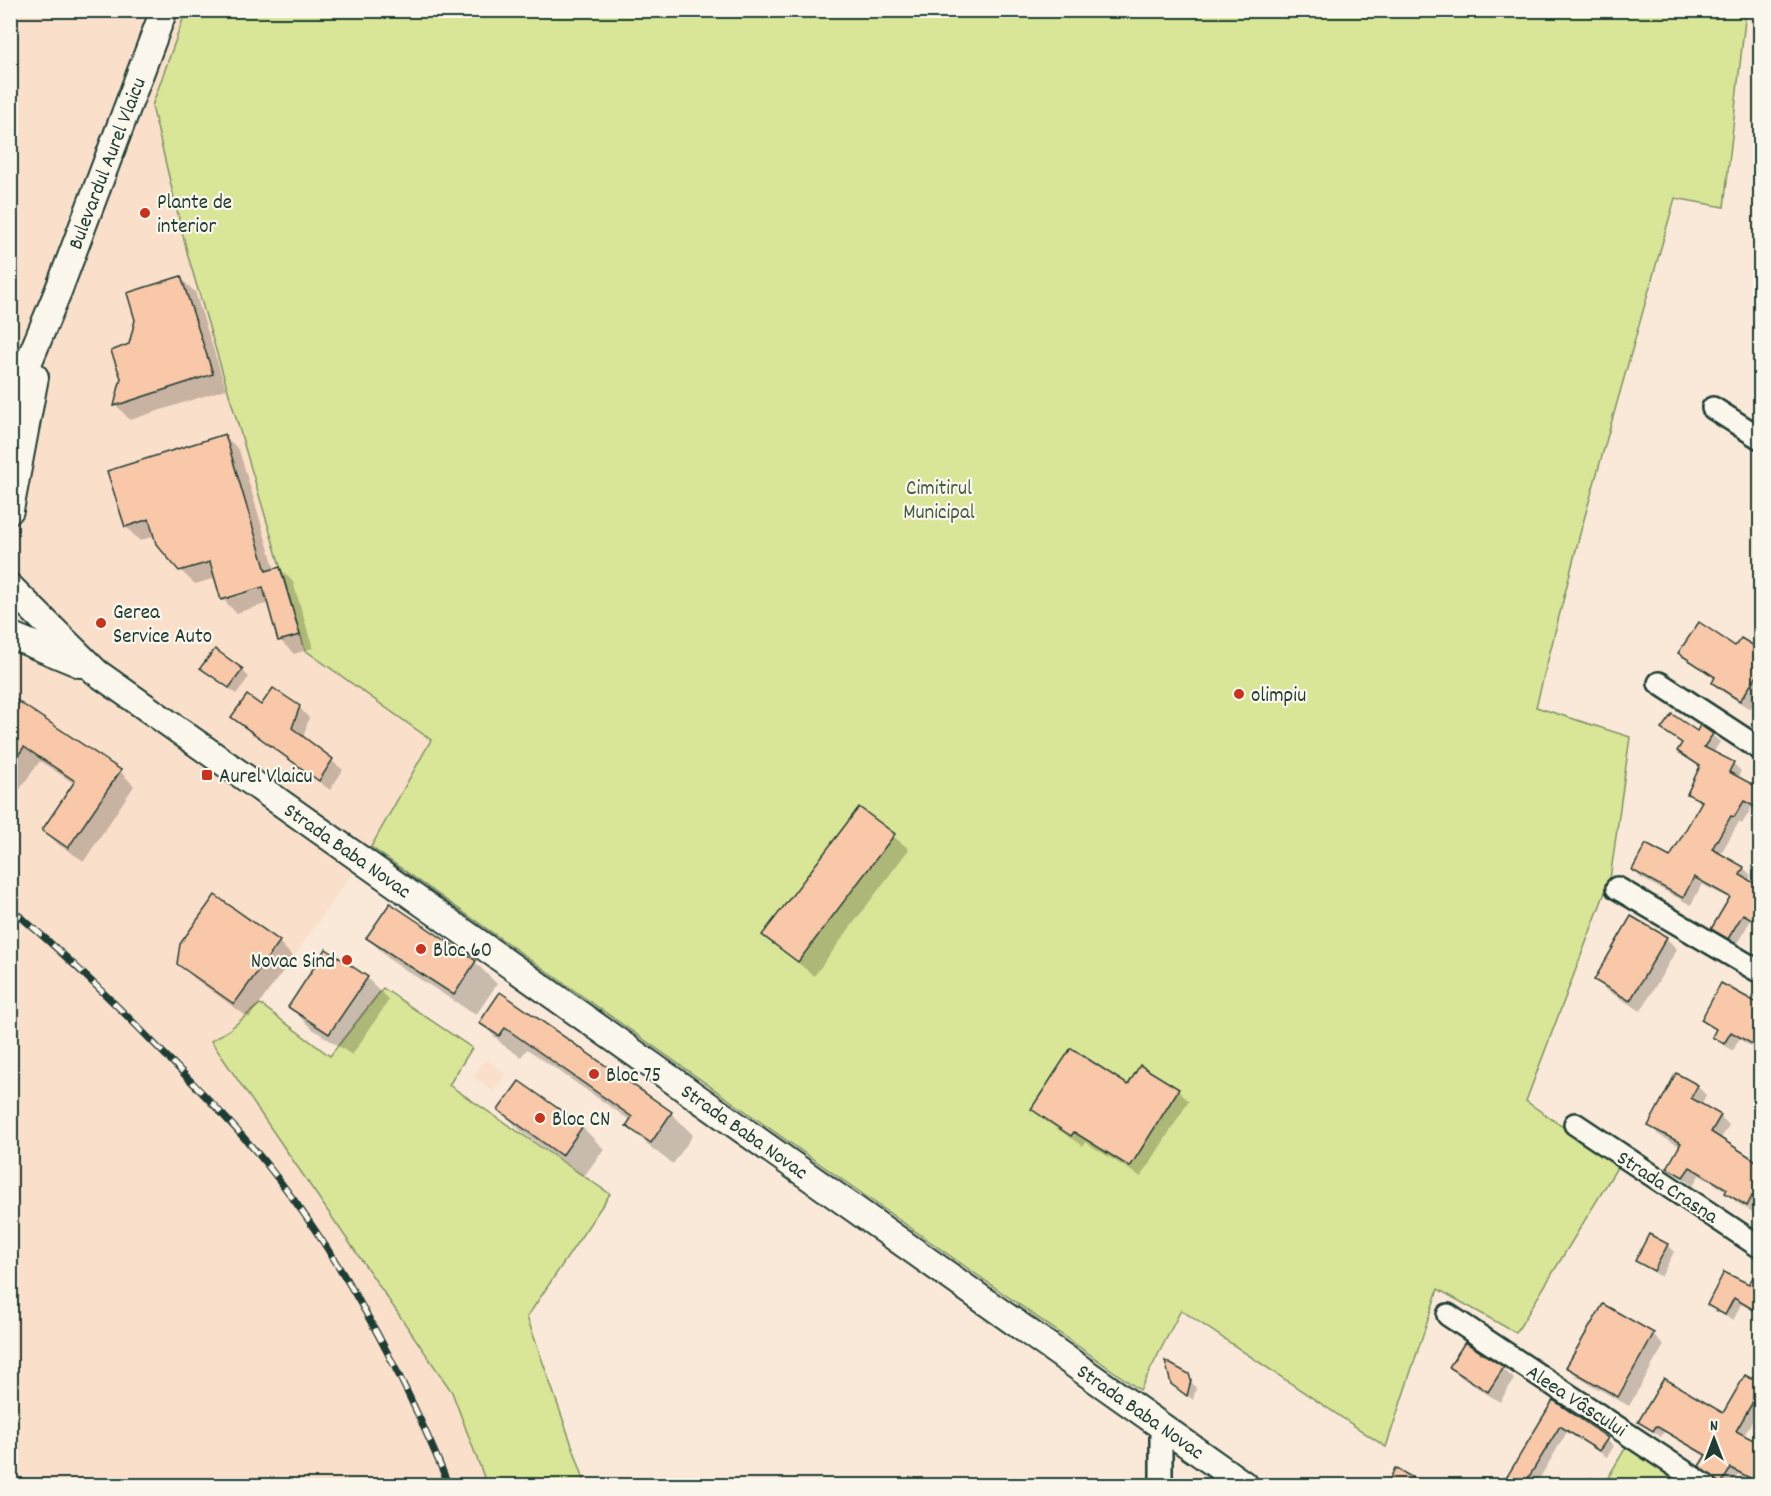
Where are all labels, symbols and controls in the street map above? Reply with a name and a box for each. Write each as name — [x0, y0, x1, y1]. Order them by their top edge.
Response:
street label: Bulevardul Aurel Vlaicu — [62, 74, 155, 254]
place label: Plante de interior — [157, 189, 232, 243]
marker: Plante de interior — [138, 206, 152, 220]
park label: Cimitirul Municipal — [903, 475, 975, 529]
place label: Gerea Service Auto — [113, 599, 212, 653]
marker: Gerea Service Auto — [94, 616, 108, 630]
place label: olimpiu — [1251, 682, 1306, 712]
marker: olimpiu — [1232, 687, 1246, 701]
place label: Aurel Vlaicu — [219, 763, 313, 793]
marker: Aurel Vlaicu — [200, 768, 214, 782]
street label: Strada Baba Novac — [276, 797, 416, 908]
place label: Bloc 60 — [433, 937, 492, 967]
marker: Bloc 60 — [414, 942, 428, 956]
place label: Novac Sind — [251, 948, 335, 978]
marker: Novac Sind — [340, 953, 354, 967]
place label: Bloc 75 — [606, 1062, 661, 1092]
marker: Bloc 75 — [587, 1067, 601, 1081]
street label: Strada Baba Novac — [673, 1078, 813, 1189]
place label: Bloc CN — [552, 1106, 610, 1136]
marker: Bloc CN — [533, 1111, 547, 1125]
street label: Strada Crasna — [1610, 1144, 1724, 1233]
street label: Strada Baba Novac — [1069, 1358, 1209, 1469]
street label: Aleea Vâscului — [1519, 1359, 1632, 1446]
north arrow — [1684, 1409, 1744, 1469]
text: N — [1710, 1415, 1718, 1438]

